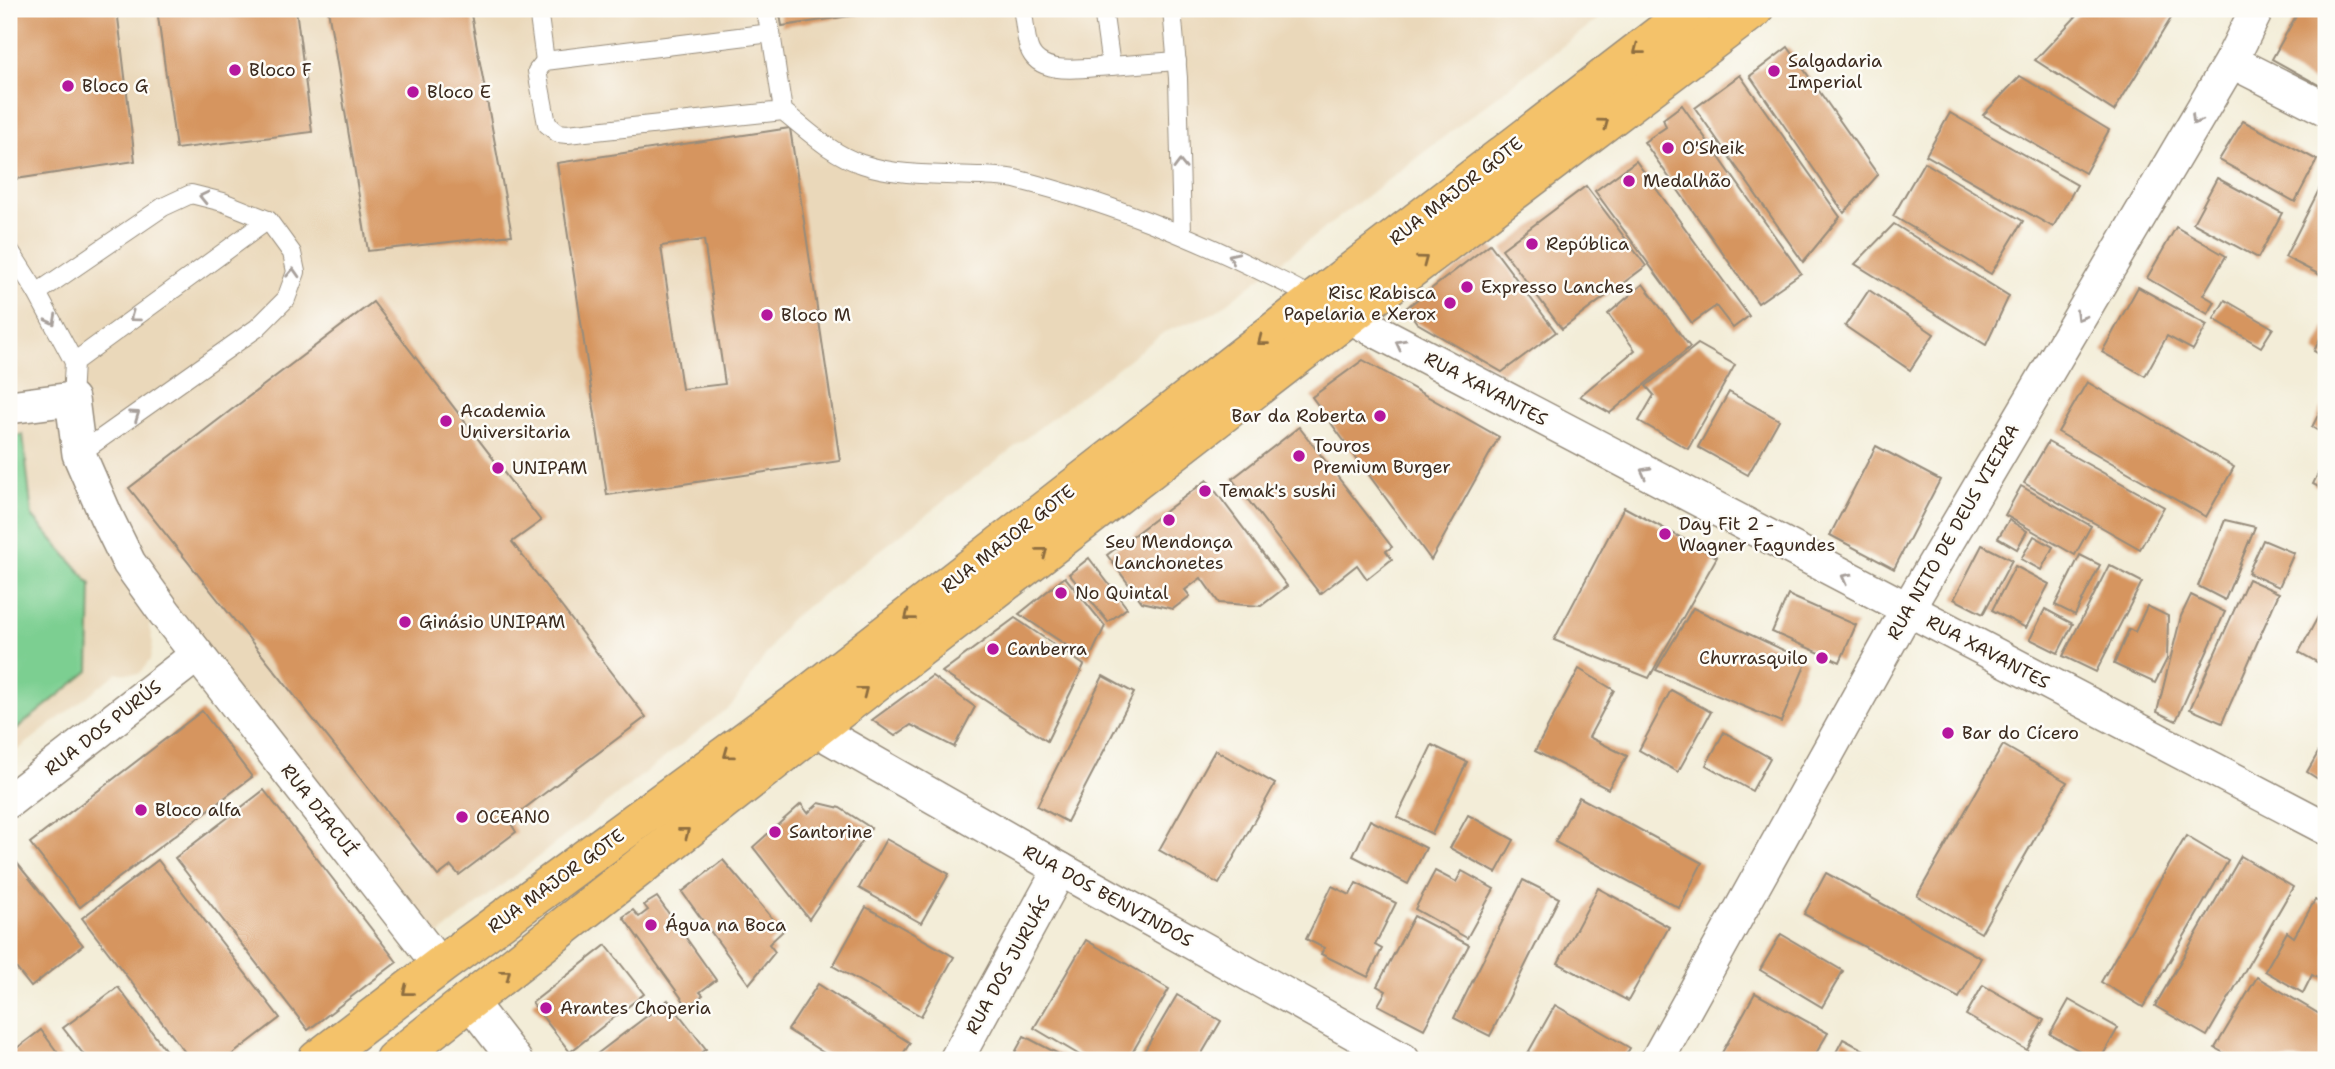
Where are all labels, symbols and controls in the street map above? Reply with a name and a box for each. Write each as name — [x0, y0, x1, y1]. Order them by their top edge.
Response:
one-way arrow — [1634, 42, 1646, 55]
place label: Salgadaria Imperial — [1788, 49, 1882, 94]
place label: Bloco F — [249, 58, 312, 82]
marker: Bloco F — [227, 62, 243, 78]
marker: Salgadaria Imperial — [1766, 63, 1782, 79]
place label: Bloco G — [82, 74, 149, 98]
marker: Bloco G — [60, 78, 76, 94]
place label: Bloco E — [427, 80, 491, 104]
marker: Bloco E — [405, 84, 421, 100]
one-way arrow — [2191, 113, 2204, 125]
one-way arrow — [1596, 118, 1609, 131]
street label: RUA MAJOR GOTE — [1384, 131, 1528, 251]
place label: O'Sheik — [1682, 136, 1745, 160]
marker: O'Sheik — [1660, 140, 1676, 156]
one-way arrow — [1172, 159, 1188, 170]
place label: Medalhão — [1643, 169, 1731, 193]
marker: Medalhão — [1621, 173, 1637, 189]
one-way arrow — [198, 190, 210, 205]
place label: República — [1546, 232, 1629, 256]
marker: República — [1524, 236, 1540, 252]
one-way arrow — [1228, 251, 1240, 265]
one-way arrow — [1415, 256, 1427, 269]
one-way arrow — [285, 267, 300, 278]
place label: Expresso Lanches — [1481, 275, 1634, 299]
marker: Expresso Lanches — [1459, 279, 1475, 295]
place label: Risc Rabisca Papelaria e Xerox — [1284, 281, 1436, 326]
marker: Risc Rabisca Papelaria e Xerox — [1442, 295, 1458, 311]
place label: Bloco M — [781, 303, 851, 327]
marker: Bloco M — [759, 307, 775, 323]
one-way arrow — [2075, 308, 2088, 321]
one-way arrow — [130, 309, 142, 322]
one-way arrow — [44, 313, 57, 326]
one-way arrow — [1257, 332, 1270, 345]
one-way arrow — [1395, 338, 1407, 352]
street label: RUA XAVANTES — [1420, 346, 1552, 432]
place label: Academia Universitaria — [460, 399, 570, 444]
place label: Bar da Roberta — [1232, 404, 1366, 428]
marker: Bar da Roberta — [1372, 408, 1388, 424]
one-way arrow — [127, 411, 140, 423]
marker: Academia Universitaria — [438, 413, 454, 429]
street label: RUA NITO DE DEUS VIEIRA — [1881, 420, 2025, 644]
place label: Touros Premium Burger — [1313, 434, 1451, 479]
marker: Touros Premium Burger — [1291, 448, 1307, 464]
place label: UNIPAM — [512, 456, 587, 480]
marker: UNIPAM — [490, 460, 506, 476]
one-way arrow — [1640, 467, 1652, 481]
street label: RUA MAJOR GOTE — [936, 479, 1080, 599]
place label: Temak's sushi — [1219, 479, 1336, 503]
marker: Temak's sushi — [1197, 483, 1213, 499]
marker: Seu Mendonça Lanchonetes — [1161, 512, 1177, 528]
place label: Day Fit 2 - Wagner Fagundes — [1679, 512, 1835, 557]
marker: Day Fit 2 - Wagner Fagundes — [1657, 526, 1673, 542]
place label: Seu Mendonça Lanchonetes — [1105, 530, 1233, 575]
one-way arrow — [1036, 548, 1048, 561]
one-way arrow — [1841, 573, 1853, 587]
place label: No Quintal — [1075, 581, 1169, 605]
marker: No Quintal — [1053, 585, 1069, 601]
one-way arrow — [904, 608, 916, 621]
street label: RUA XAVANTES — [1922, 609, 2054, 695]
place label: Ginásio UNIPAM — [419, 610, 565, 634]
marker: Ginásio UNIPAM — [397, 614, 413, 630]
place label: Canberra — [1007, 637, 1087, 661]
marker: Canberra — [985, 641, 1001, 657]
place label: Churrasquilo — [1699, 646, 1808, 670]
marker: Churrasquilo — [1814, 650, 1830, 666]
street label: RUA DOS PURÚS — [40, 675, 166, 781]
one-way arrow — [856, 687, 868, 700]
place label: Bar do Cícero — [1962, 721, 2079, 745]
marker: Bar do Cícero — [1940, 725, 1956, 741]
one-way arrow — [723, 746, 736, 759]
street label: RUA DIACUÍ — [275, 759, 363, 861]
place label: Bloco alfa — [155, 798, 241, 822]
marker: Bloco alfa — [133, 802, 149, 818]
place label: OCEANO — [476, 805, 550, 829]
marker: OCEANO — [454, 809, 470, 825]
place label: Santorine — [789, 820, 873, 844]
street label: RUA MAJOR GOTE — [483, 823, 629, 939]
marker: Santorine — [767, 824, 783, 840]
one-way arrow — [677, 828, 689, 841]
street label: RUA DOS BENVINDOS — [1019, 839, 1197, 953]
street label: RUA DOS JURUÁS — [960, 891, 1056, 1039]
place label: Água na Boca — [665, 913, 786, 937]
marker: Água na Boca — [643, 917, 659, 933]
one-way arrow — [499, 969, 511, 982]
one-way arrow — [402, 983, 415, 996]
place label: Arantes Choperia — [560, 996, 711, 1020]
marker: Arantes Choperia — [538, 1000, 554, 1016]

